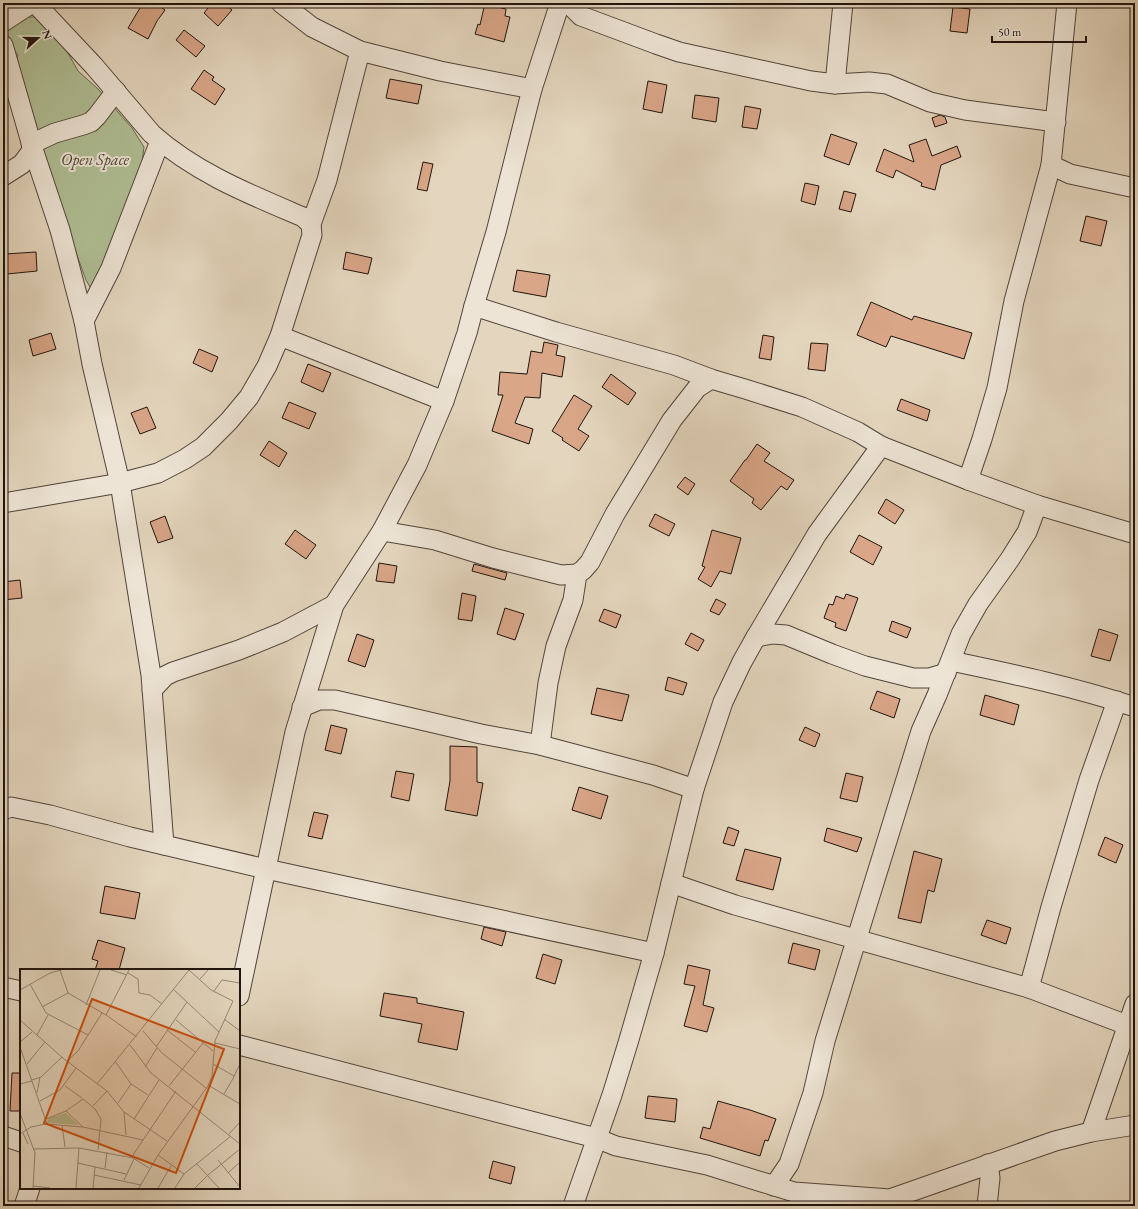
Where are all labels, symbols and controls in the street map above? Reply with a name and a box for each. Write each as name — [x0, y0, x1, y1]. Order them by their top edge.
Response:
north arrow — [18, 18, 58, 58]
scale bar — [992, 18, 1086, 44]
text: 50 m — [998, 24, 1022, 40]
text: N — [39, 28, 56, 41]
park label: Open Space — [61, 149, 129, 170]
inset map — [20, 969, 240, 1189]

